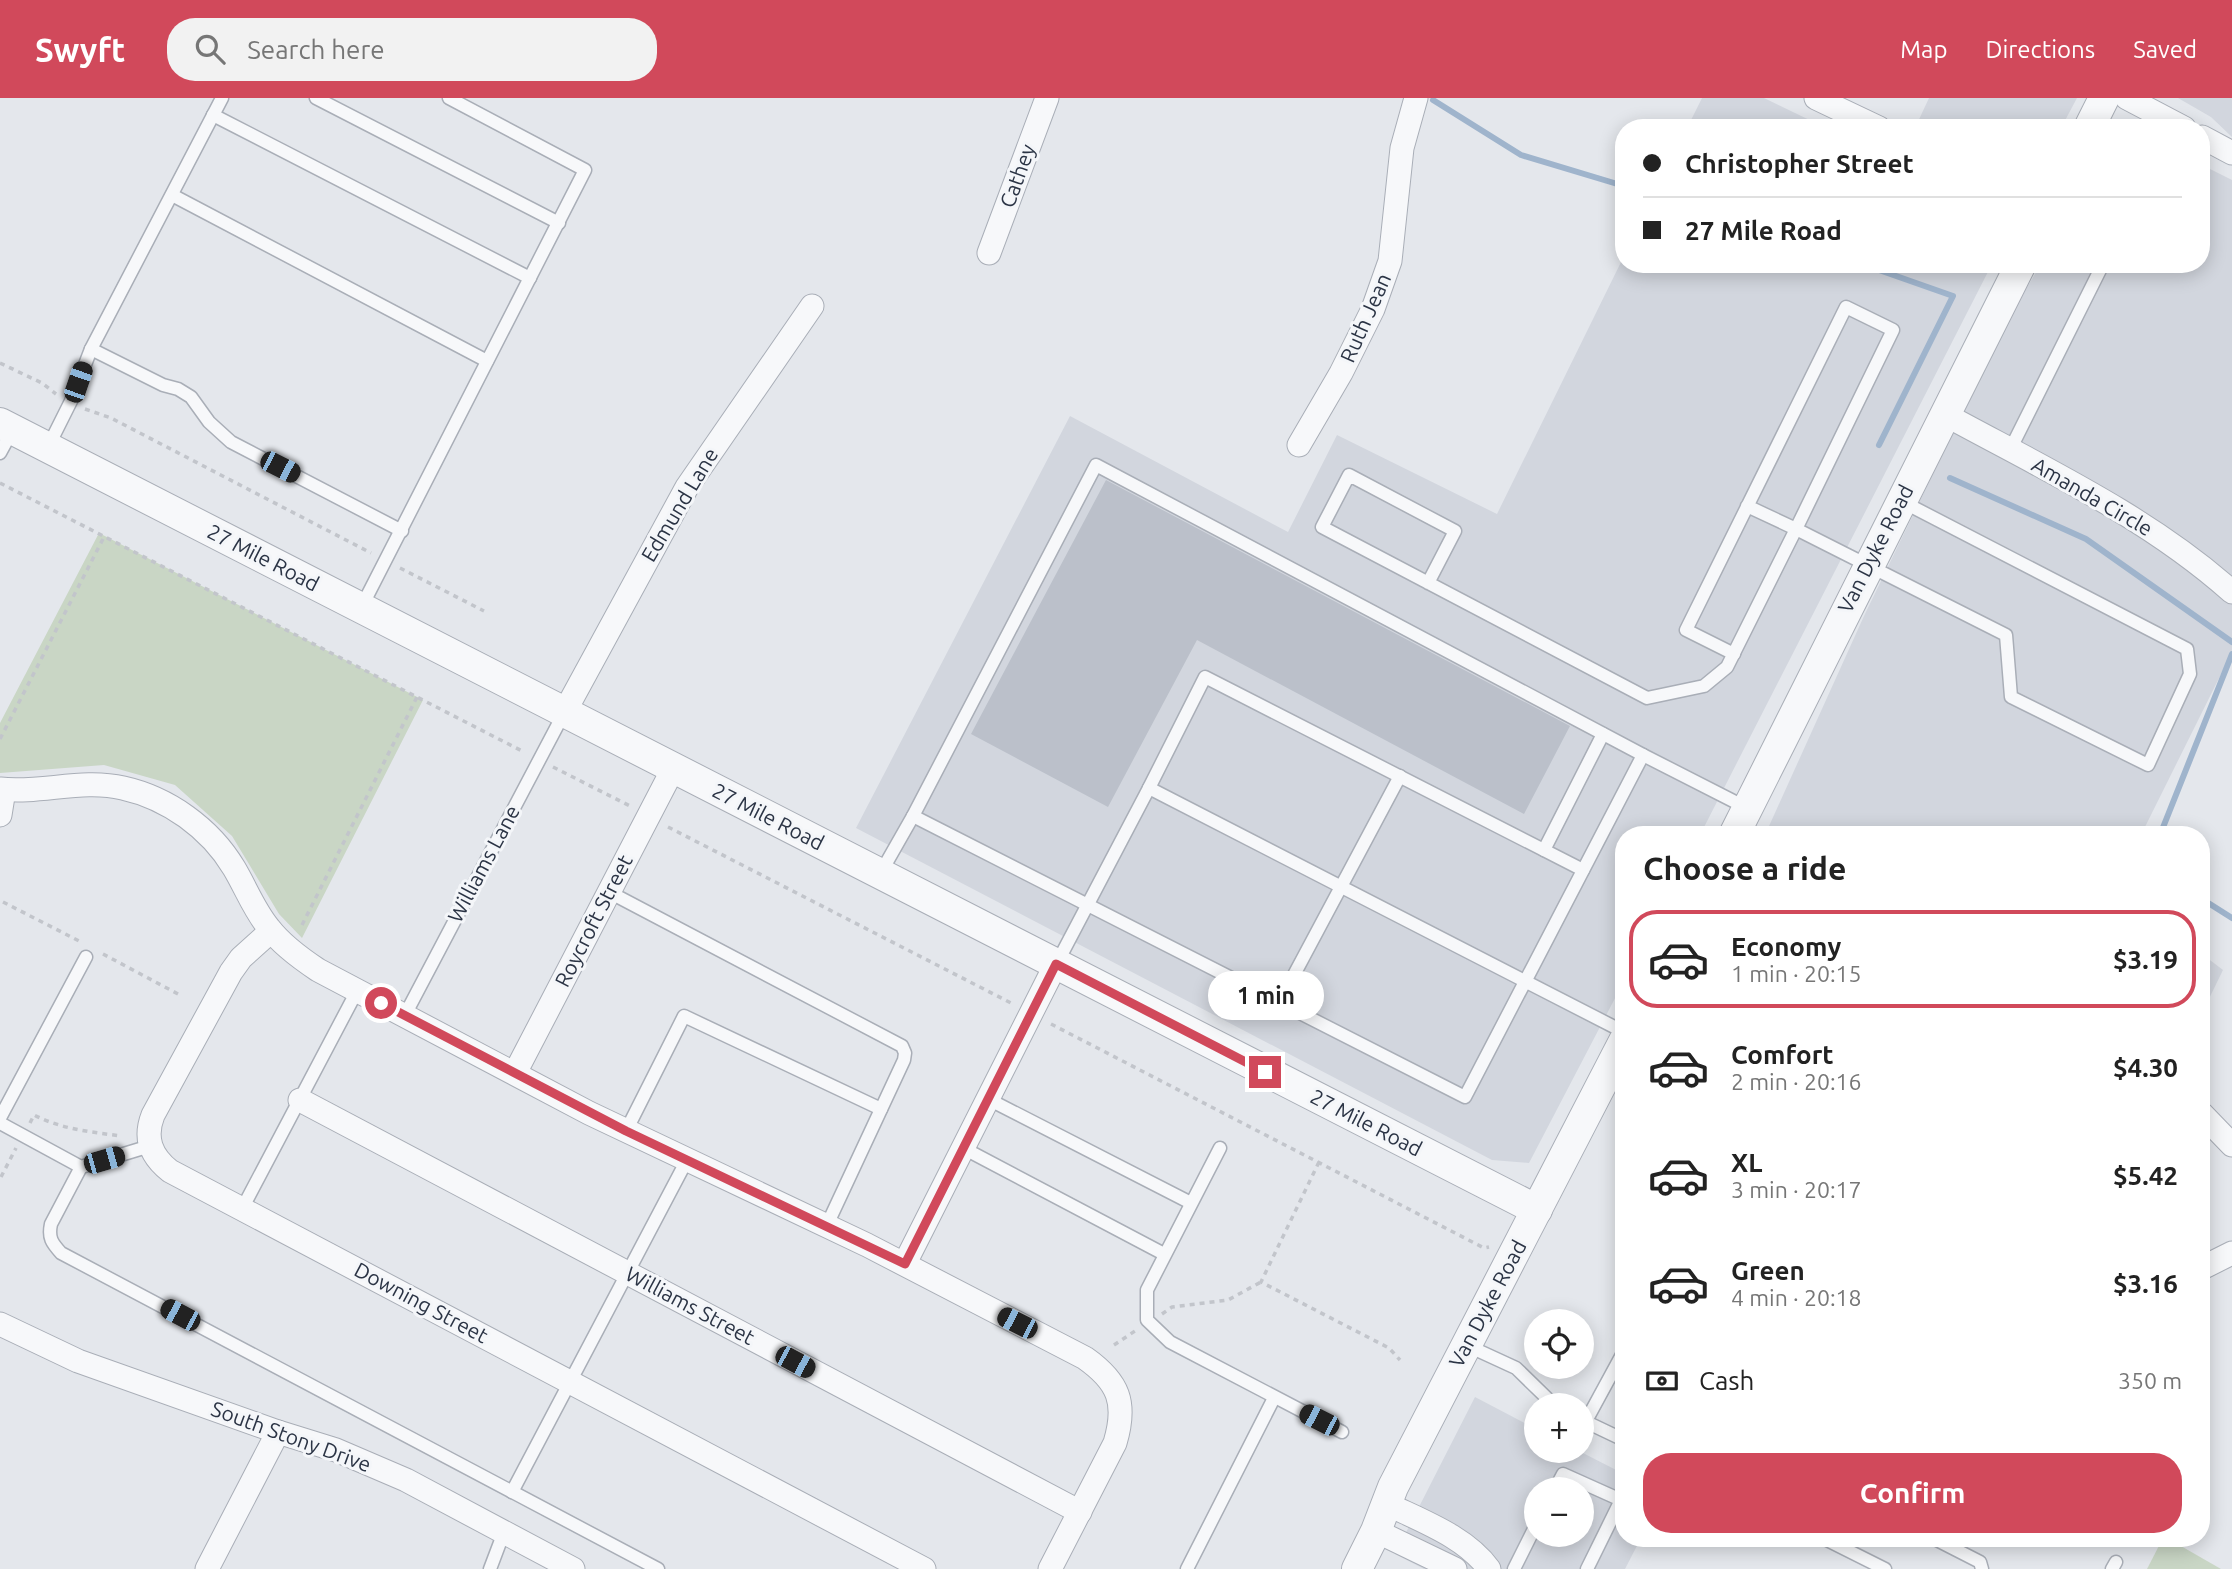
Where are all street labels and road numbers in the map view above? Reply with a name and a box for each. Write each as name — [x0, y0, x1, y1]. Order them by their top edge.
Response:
street label: Cathey — [995, 141, 1040, 211]
street label: Ruth Jean — [1335, 269, 1395, 366]
street label: Edmund Lane — [636, 443, 722, 566]
street label: Amanda Circle — [2028, 452, 2157, 540]
street label: Van Dyke Road — [1833, 480, 1918, 617]
street label: 27 Mile Road — [204, 519, 323, 596]
street label: 27 Mile Road — [709, 778, 828, 855]
street label: Williams Lane — [442, 801, 524, 926]
street label: Roycroft Street — [549, 850, 637, 991]
street label: 27 Mile Road — [1307, 1084, 1426, 1161]
street label: Van Dyke Road — [1444, 1236, 1531, 1371]
street label: Downing Street — [350, 1257, 492, 1347]
street label: Williams Street — [622, 1261, 759, 1349]
street label: South Stony Drive — [208, 1396, 374, 1476]

